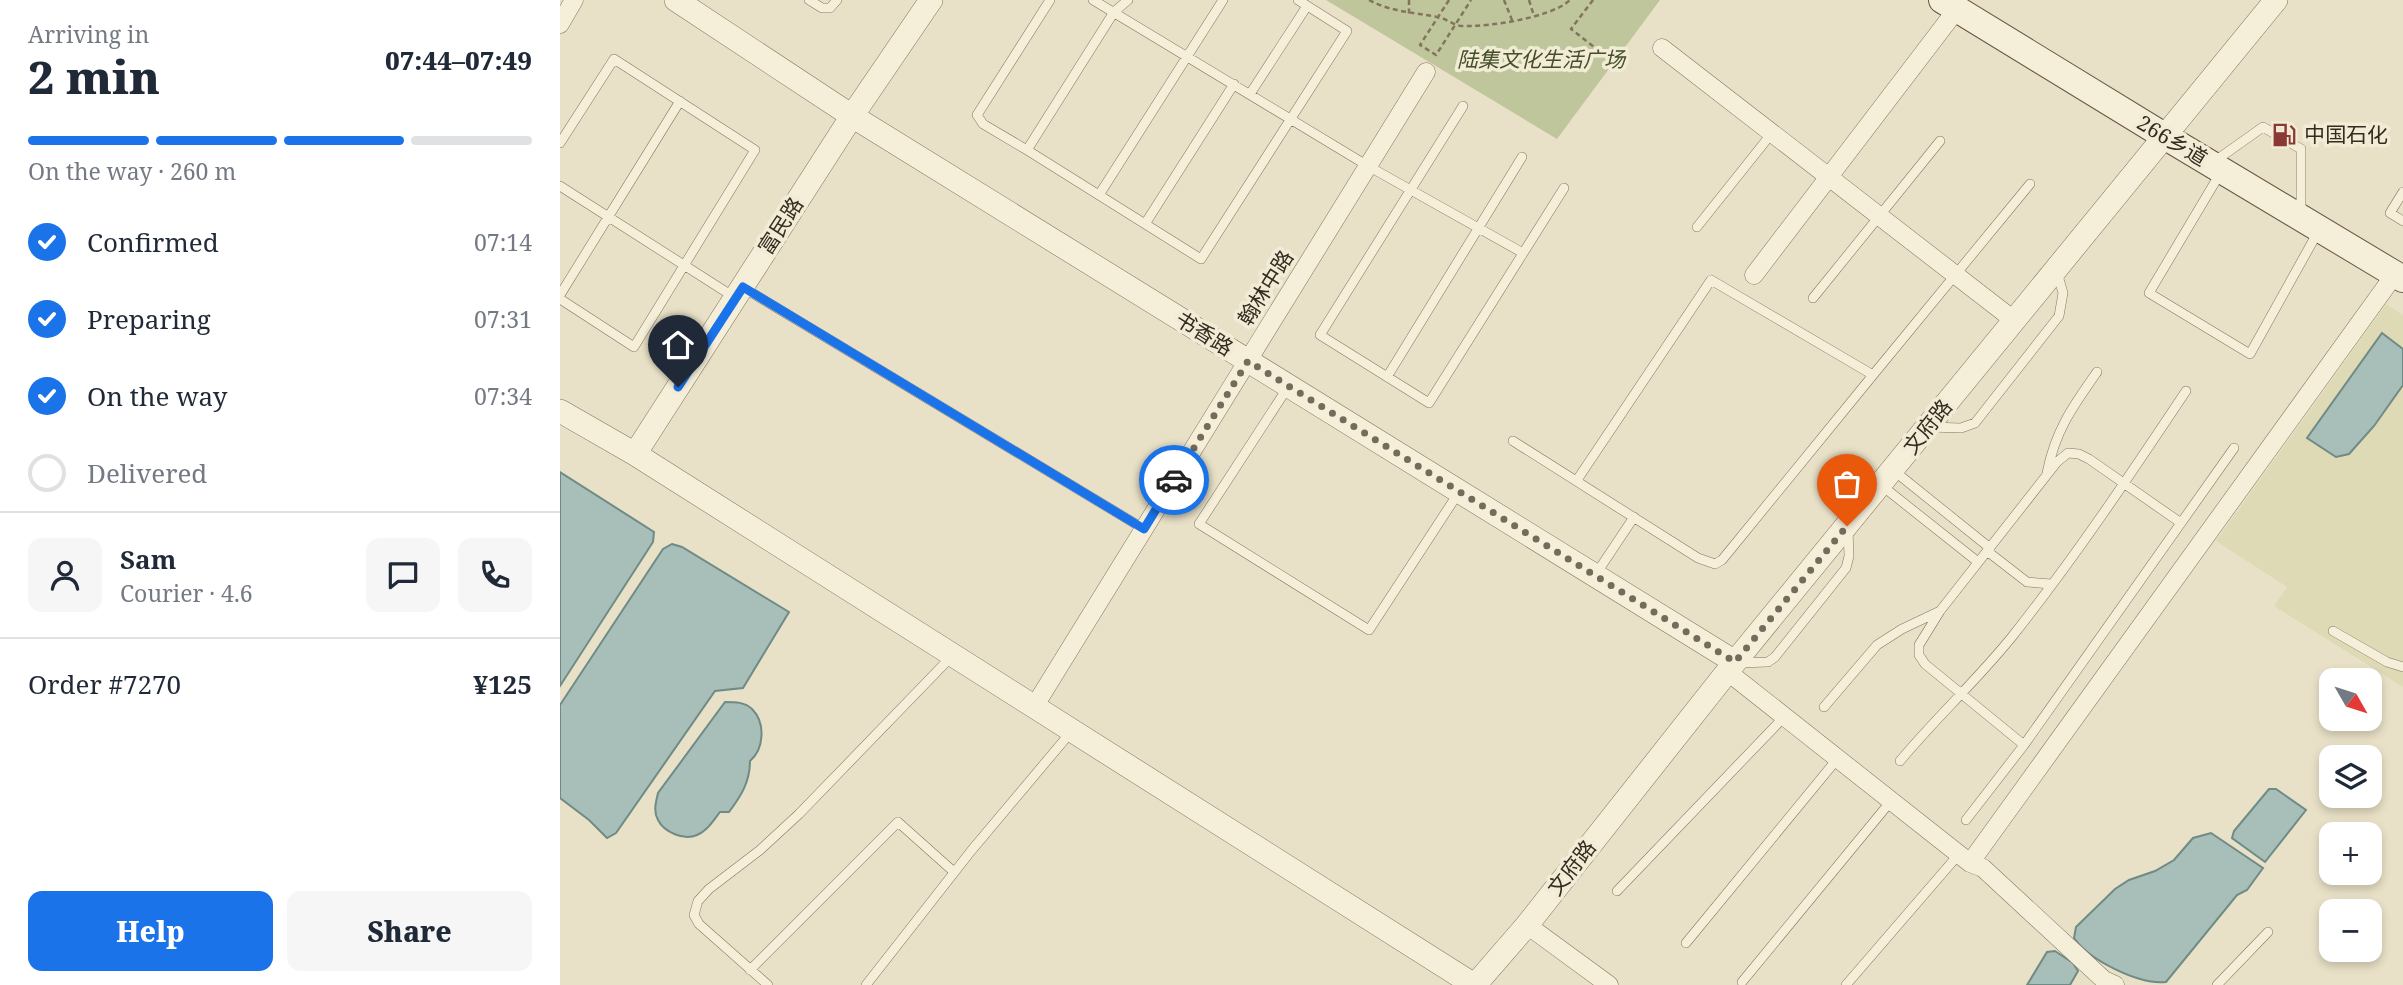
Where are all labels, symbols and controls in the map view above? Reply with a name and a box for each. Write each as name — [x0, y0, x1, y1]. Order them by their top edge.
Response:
text: Arriving in — [28, 18, 149, 50]
text: 07:44–07:49 — [385, 42, 532, 78]
text: 2 min — [28, 45, 160, 107]
park label: 陆集文化生活广场 — [1457, 45, 1627, 73]
street label: 266乡道 — [2132, 108, 2213, 172]
place label: 中国石化 — [2304, 120, 2388, 148]
fuel station icon: 中国石化 — [2270, 121, 2298, 149]
text: On the way · 260 m — [28, 155, 236, 187]
street label: 富民路 — [751, 191, 809, 259]
icon: check — [28, 223, 66, 261]
text: Confirmed — [87, 224, 219, 260]
text: 07:14 — [474, 226, 532, 258]
street label: 翰林中路 — [1231, 244, 1299, 331]
icon: check — [28, 300, 66, 338]
text: Preparing — [87, 301, 211, 337]
text: 07:31 — [474, 303, 532, 335]
street label: 书香路 — [1170, 305, 1239, 362]
pin — [648, 315, 708, 387]
icon: home — [659, 326, 697, 364]
icon: check — [28, 377, 66, 415]
text: On the way — [87, 378, 227, 414]
text: 07:34 — [474, 380, 532, 412]
street label: 文府路 — [1897, 393, 1958, 460]
courier — [1139, 445, 1209, 515]
pin — [1817, 454, 1877, 526]
text: Delivered — [87, 455, 207, 491]
icon: car — [1155, 461, 1193, 499]
icon: bag — [1828, 465, 1866, 503]
button: person — [28, 538, 102, 612]
button: chat — [366, 538, 440, 612]
button: phone — [458, 538, 532, 612]
text: Sam — [120, 541, 176, 577]
text: Courier · 4.6 — [120, 577, 253, 609]
text: Order #7270 — [28, 666, 181, 702]
text: ¥125 — [473, 666, 532, 702]
north arrow — [2319, 668, 2382, 732]
map controls — [2319, 668, 2382, 962]
button: layers — [2319, 745, 2382, 808]
button: + — [2319, 822, 2382, 885]
street label: 文府路 — [1541, 834, 1602, 901]
button: Help — [28, 891, 273, 971]
button: Share — [287, 891, 532, 971]
button: − — [2319, 899, 2382, 962]

